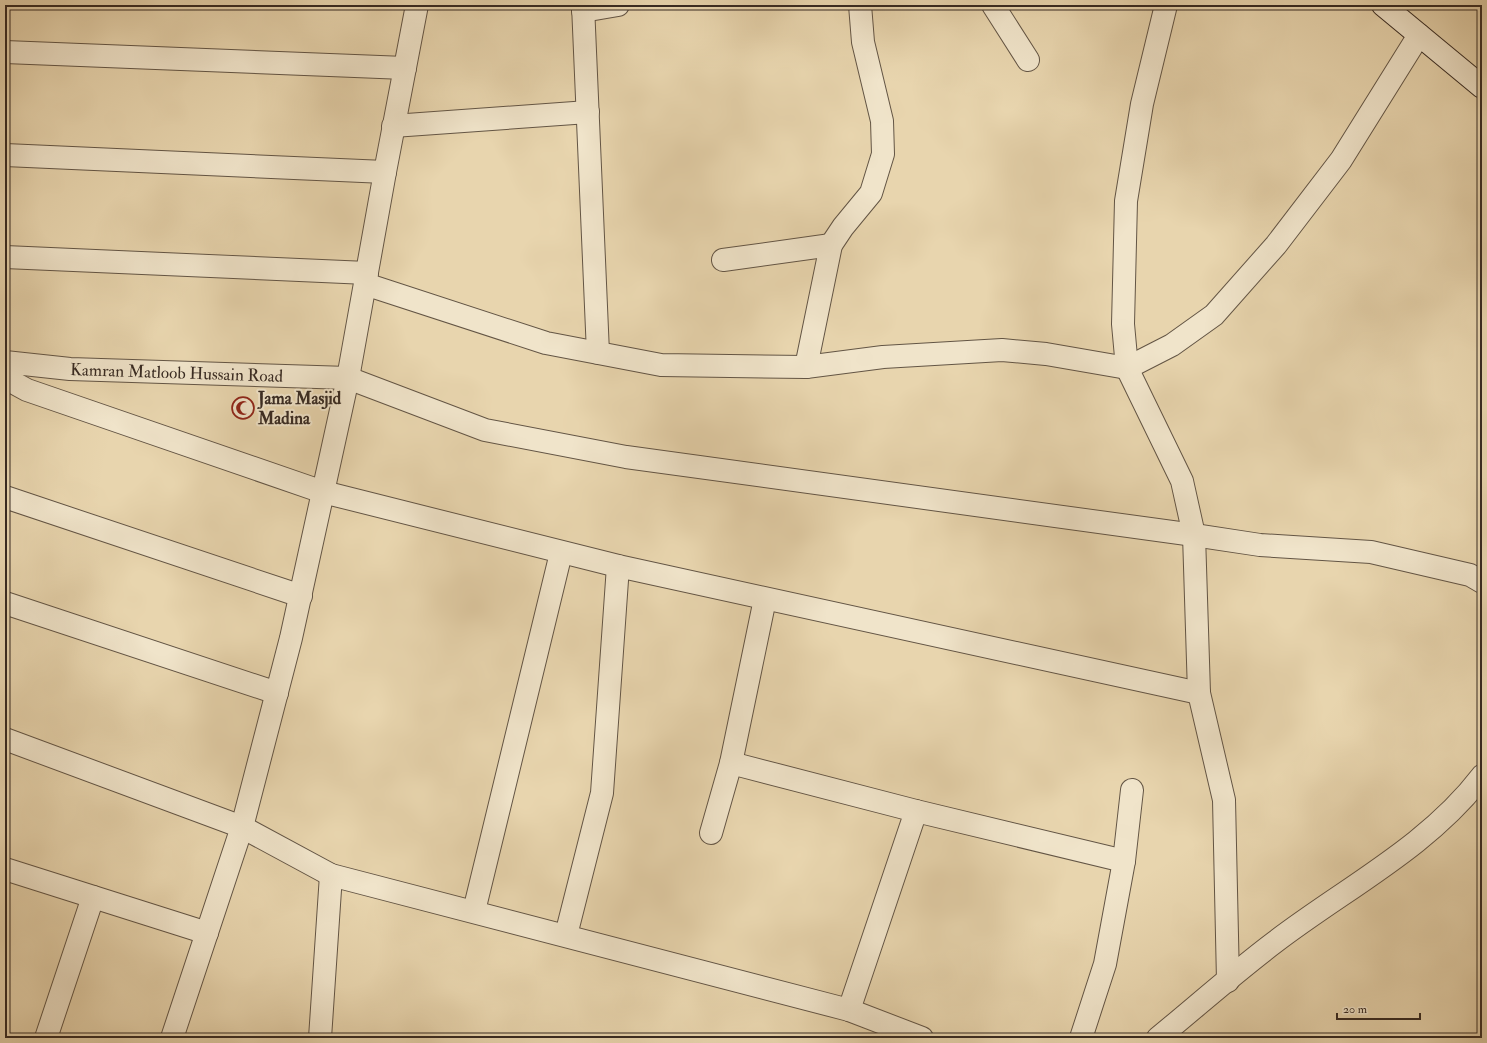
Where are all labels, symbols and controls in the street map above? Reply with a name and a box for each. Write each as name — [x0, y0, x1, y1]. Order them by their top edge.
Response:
street label: Kamran Matloob Hussain Road — [70, 359, 284, 386]
place label: Jama Masjid Madina — [257, 388, 342, 429]
mosque icon: Jama Masjid Madina — [230, 395, 256, 421]
scale bar — [1337, 995, 1420, 1021]
text: 20 m — [1343, 1002, 1368, 1017]

